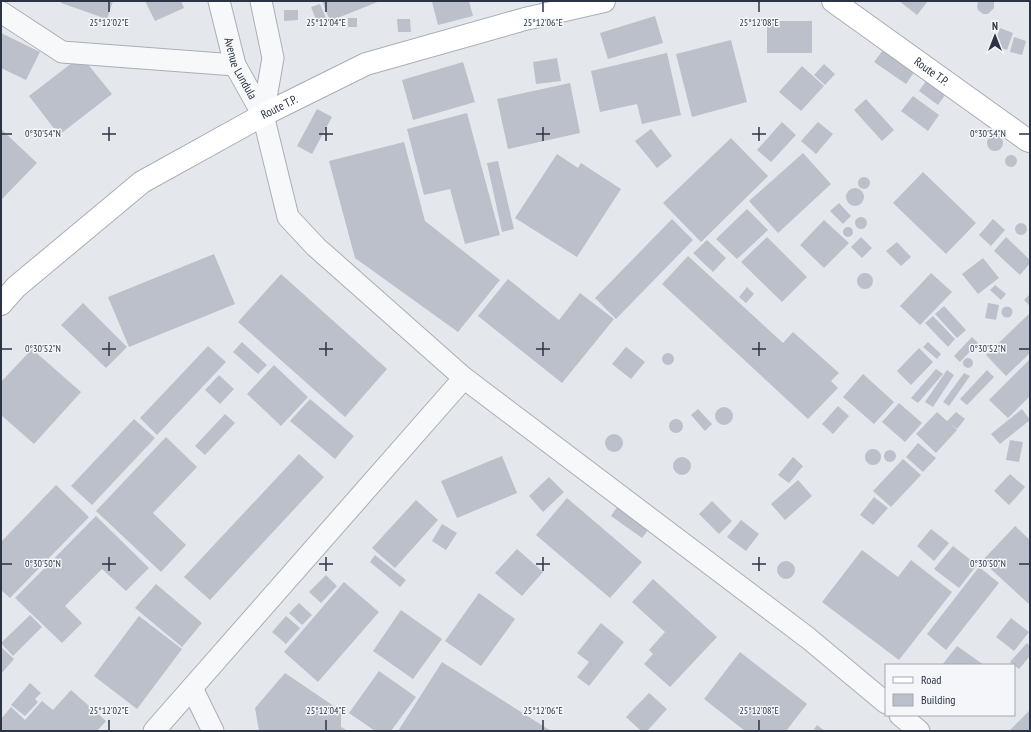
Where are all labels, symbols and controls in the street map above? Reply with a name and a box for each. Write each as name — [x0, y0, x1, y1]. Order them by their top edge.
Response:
text: 25°12'02"E — [89, 16, 129, 29]
text: 25°12'04"E — [306, 16, 346, 29]
text: 25°12'06"E — [523, 16, 563, 29]
text: 25°12'08"E — [739, 16, 779, 29]
north arrow — [975, 16, 1015, 56]
text: N — [992, 19, 998, 33]
street label: Avenue Lundula — [221, 36, 261, 102]
street label: Route T.P. — [911, 54, 952, 89]
street label: Route T.P. — [258, 91, 300, 122]
text: 0°30'54"N — [25, 127, 61, 140]
text: 0°30'54"N — [970, 127, 1006, 140]
text: 0°30'52"N — [25, 342, 61, 355]
text: 0°30'52"N — [970, 342, 1006, 355]
text: 0°30'50"N — [25, 557, 61, 570]
text: 0°30'50"N — [970, 557, 1006, 570]
legend — [885, 664, 1015, 716]
text: Road — [921, 672, 941, 687]
text: Building — [921, 692, 956, 707]
text: 25°12'02"E — [89, 704, 129, 717]
text: 25°12'04"E — [306, 704, 346, 717]
text: 25°12'06"E — [523, 704, 563, 717]
text: 25°12'08"E — [739, 704, 779, 717]

